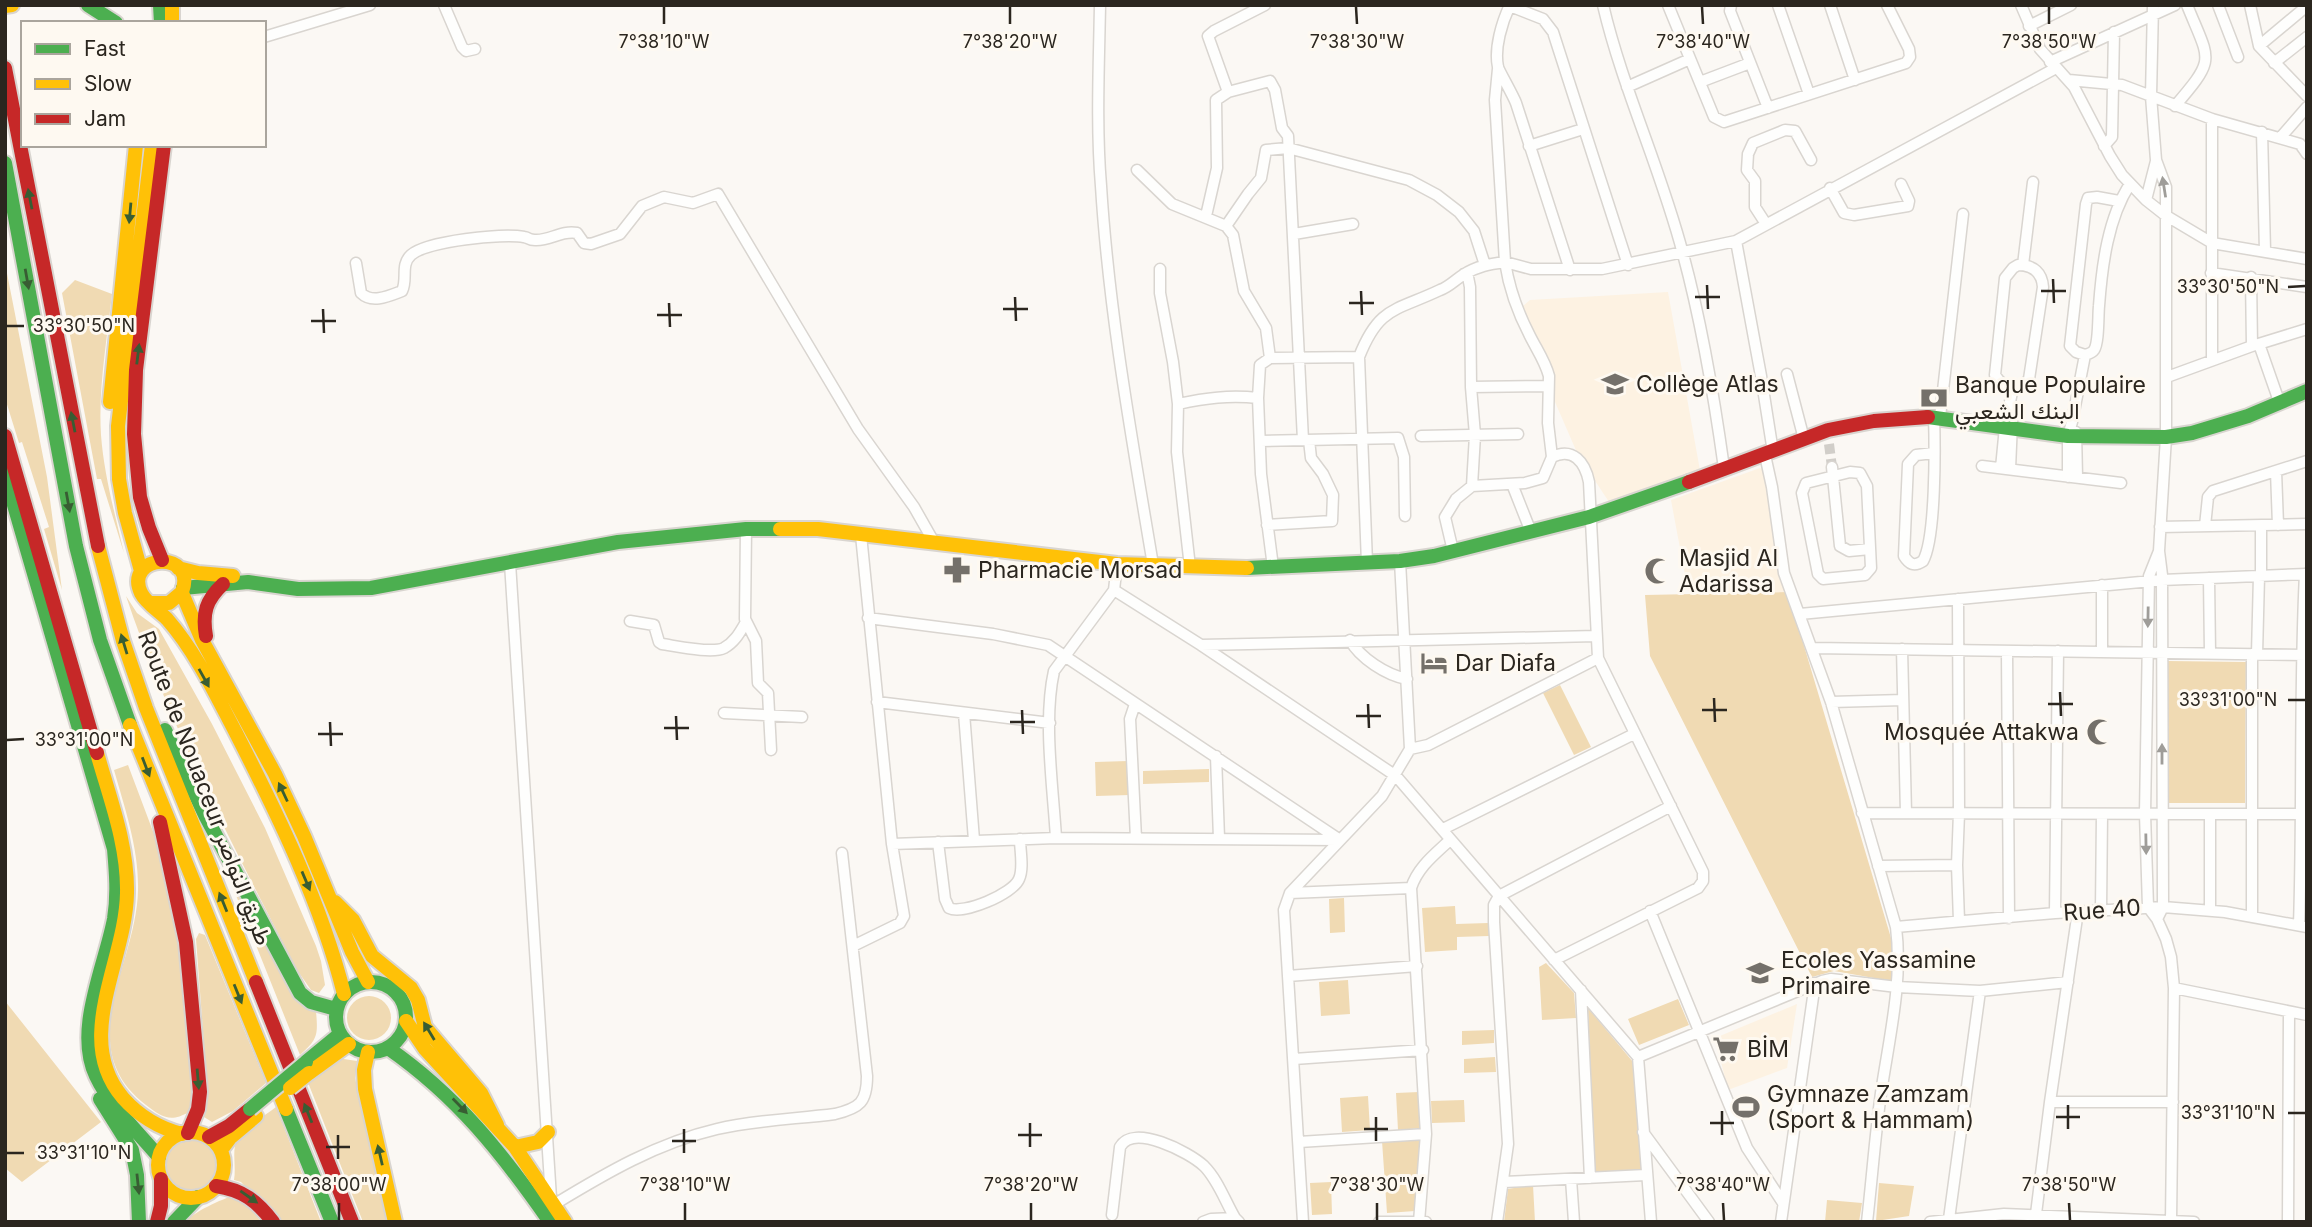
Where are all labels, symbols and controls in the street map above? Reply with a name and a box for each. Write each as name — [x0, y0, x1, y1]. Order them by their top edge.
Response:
legend — [21, 21, 266, 147]
text: 7°38'10"W — [619, 31, 710, 52]
text: 7°38'20"W — [963, 31, 1058, 52]
text: 7°38'30"W — [1310, 31, 1405, 52]
text: 7°38'40"W — [1656, 31, 1750, 52]
text: 7°38'50"W — [2002, 31, 2096, 52]
text: Fast — [84, 36, 126, 61]
text: Slow — [84, 71, 132, 96]
text: Jam — [84, 106, 126, 131]
one-way arrow — [2158, 176, 2169, 198]
one-way arrow — [24, 188, 35, 210]
one-way arrow — [124, 202, 135, 224]
one-way arrow — [21, 268, 32, 290]
text: 33°30'50"N — [2177, 276, 2279, 297]
text: 33°30'50"N — [33, 315, 135, 336]
one-way arrow — [133, 343, 144, 365]
school or university icon: Collège Atlas — [1600, 369, 1630, 399]
place label: Collège Atlas — [1636, 370, 1779, 398]
place label: Banque Populaire البنك الشعبي — [1955, 371, 2146, 430]
bank icon: Banque Populaire البنك الشعبي — [1919, 383, 1949, 413]
one-way arrow — [67, 411, 78, 433]
one-way arrow — [63, 491, 74, 513]
place label: Masjid Al Adarissa — [1679, 544, 1778, 598]
pharmacy icon: Pharmacie Morsad — [942, 555, 972, 585]
place label: Pharmacie Morsad — [978, 556, 1182, 584]
mosque icon: Masjid Al Adarissa — [1643, 556, 1673, 586]
one-way arrow — [2142, 606, 2154, 628]
street label: Route de Nouaceur طريق النواصر — [131, 627, 278, 950]
one-way arrow — [118, 633, 128, 654]
hotel icon: Dar Diafa — [1419, 648, 1449, 678]
place label: Dar Diafa — [1455, 649, 1556, 677]
one-way arrow — [198, 669, 210, 688]
text: 33°31'00"N — [2179, 689, 2277, 710]
mosque icon: Mosquée Attakwa — [2085, 717, 2115, 747]
place label: Mosquée Attakwa — [1884, 718, 2079, 746]
text: 33°31'00"N — [35, 729, 133, 750]
one-way arrow — [2156, 743, 2168, 765]
one-way arrow — [141, 756, 152, 777]
one-way arrow — [278, 782, 289, 802]
one-way arrow — [2140, 834, 2152, 856]
one-way arrow — [301, 871, 312, 892]
one-way arrow — [218, 891, 229, 912]
street label: Rue 40 — [2062, 893, 2142, 927]
place label: Ecoles Yassamine Primaire — [1781, 946, 1976, 1000]
school or university icon: Ecoles Yassamine Primaire — [1745, 958, 1775, 988]
one-way arrow — [232, 984, 243, 1005]
one-way arrow — [423, 1021, 435, 1040]
supermarket icon: BİM — [1711, 1034, 1741, 1064]
place label: BİM — [1747, 1035, 1789, 1063]
one-way arrow — [193, 1069, 204, 1091]
place label: Gymnaze Zamzam (Sport & Hammam) — [1767, 1080, 1974, 1134]
sports icon: Gymnaze Zamzam (Sport & Hammam) — [1731, 1092, 1761, 1122]
one-way arrow — [452, 1098, 468, 1114]
one-way arrow — [302, 1102, 313, 1123]
text: 33°31'10"N — [2181, 1102, 2275, 1123]
text: 33°31'10"N — [37, 1142, 131, 1163]
one-way arrow — [374, 1144, 385, 1166]
one-way arrow — [133, 1173, 144, 1195]
text: 7°38'00"W — [292, 1174, 387, 1195]
text: 7°38'10"W — [640, 1174, 731, 1195]
text: 7°38'20"W — [984, 1174, 1079, 1195]
text: 7°38'30"W — [1330, 1174, 1425, 1195]
text: 7°38'40"W — [1676, 1174, 1770, 1195]
text: 7°38'50"W — [2022, 1174, 2116, 1195]
one-way arrow — [240, 1190, 258, 1204]

